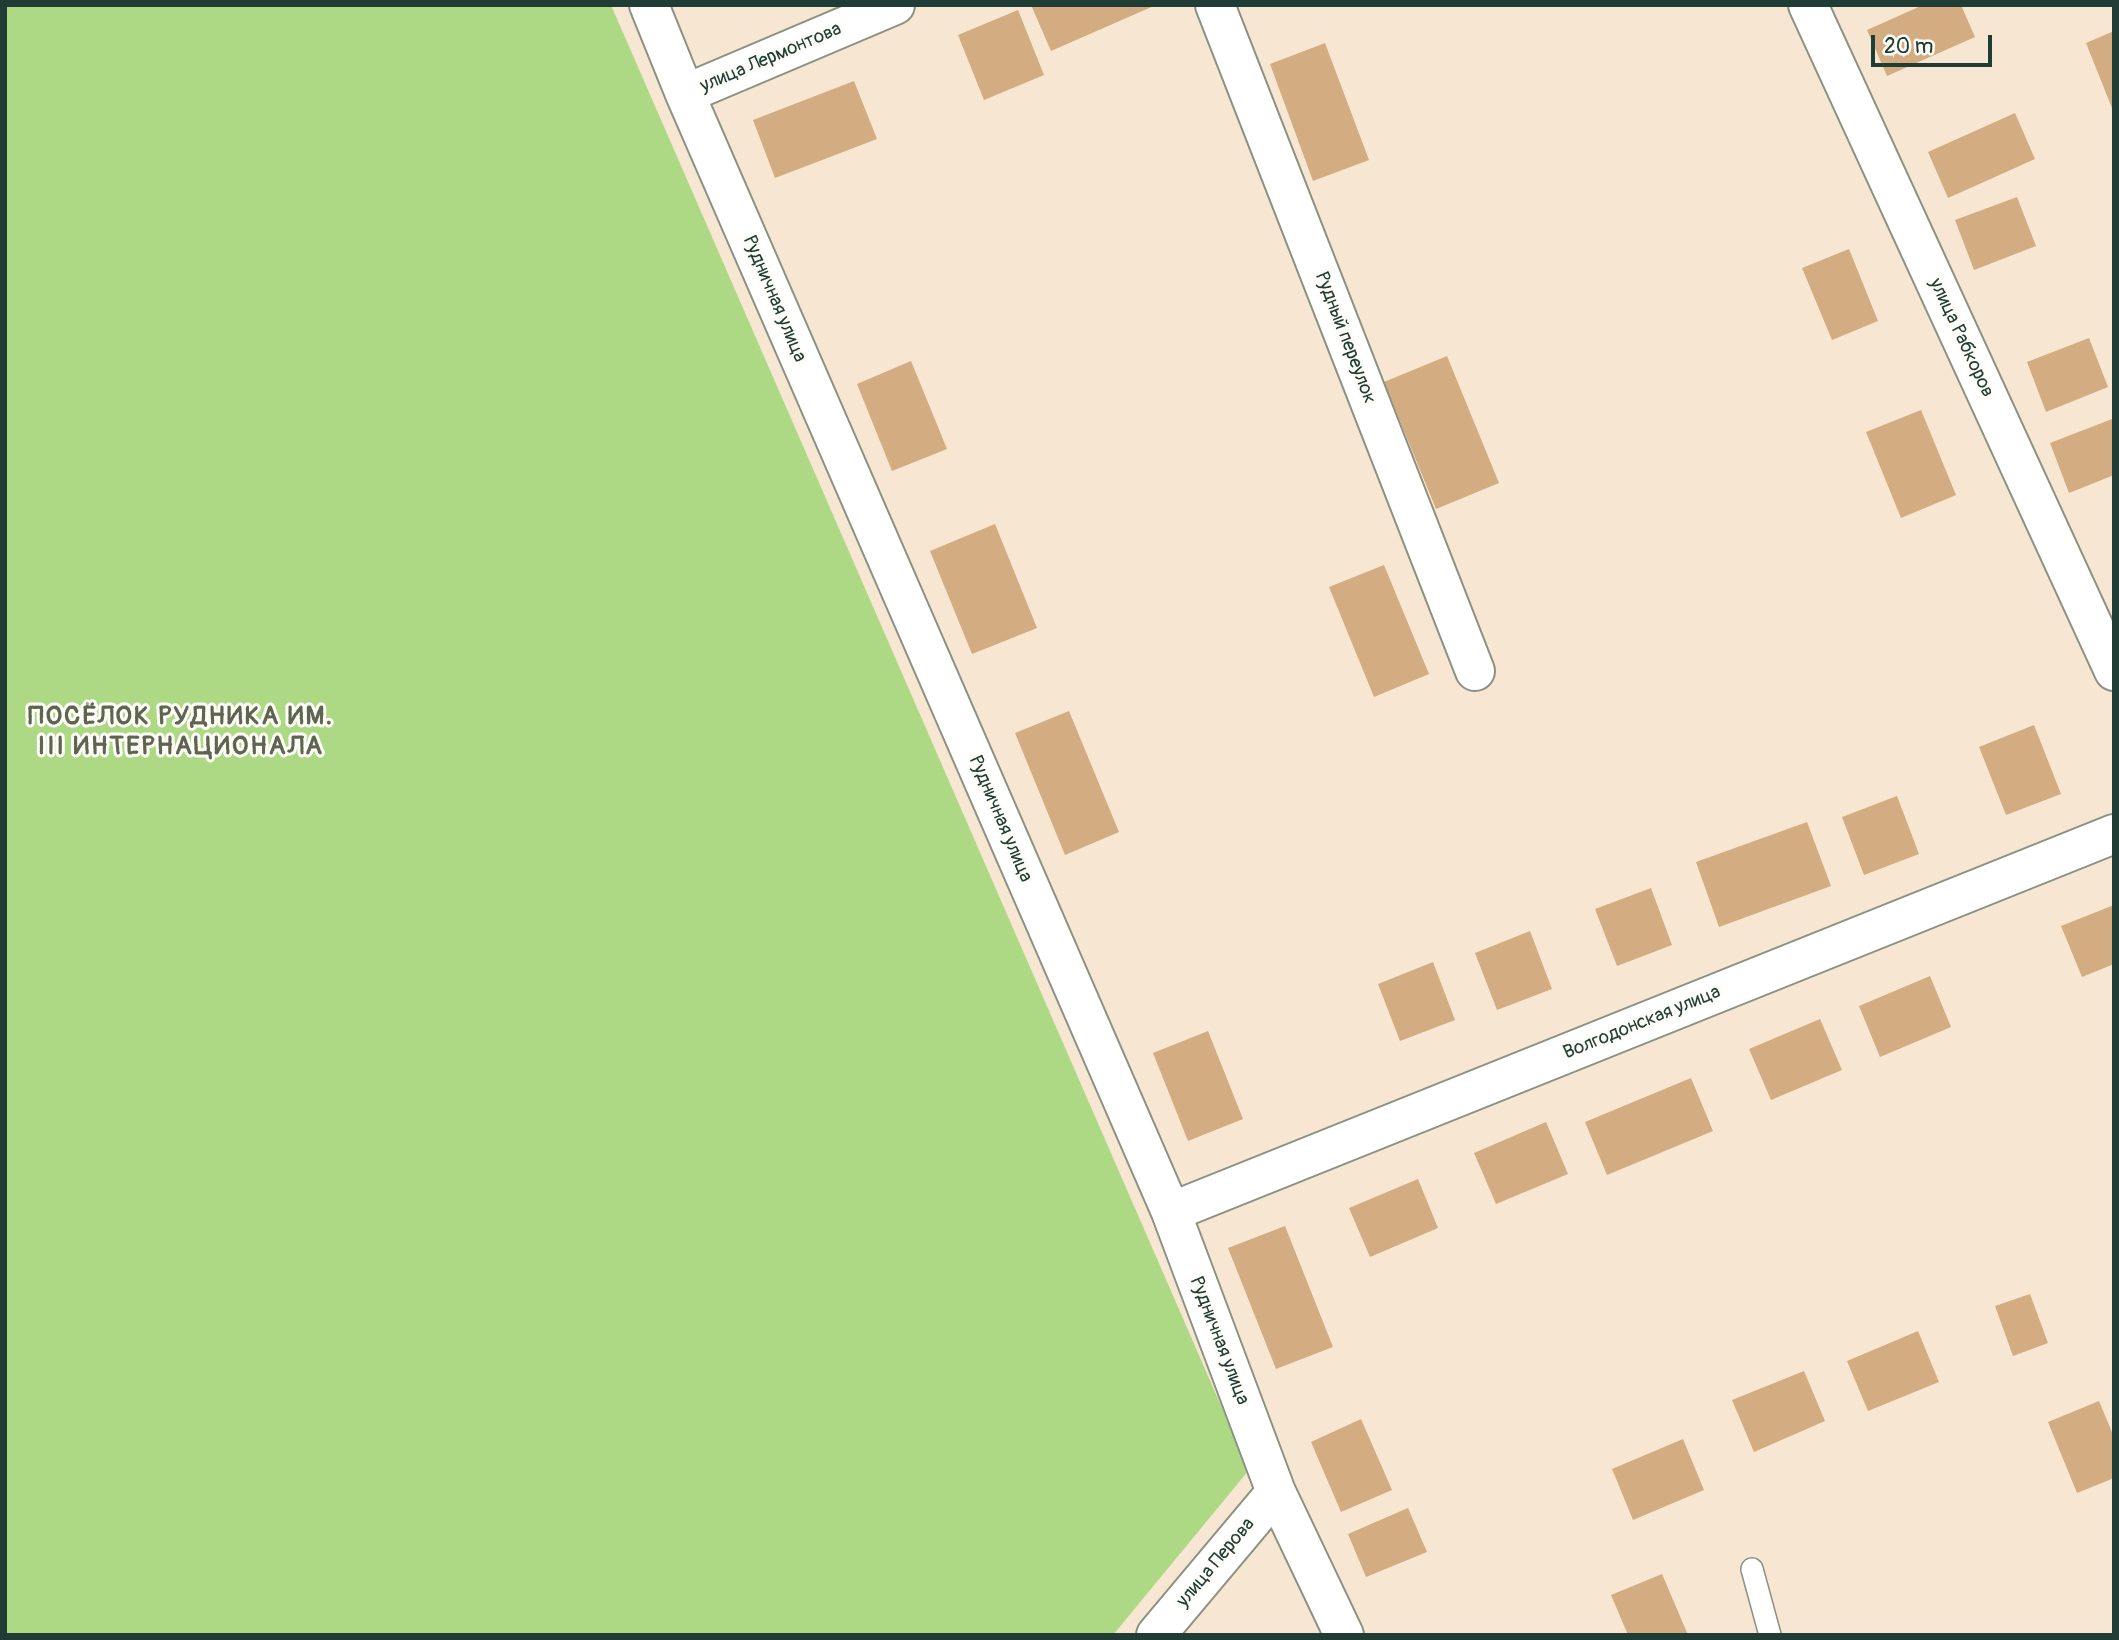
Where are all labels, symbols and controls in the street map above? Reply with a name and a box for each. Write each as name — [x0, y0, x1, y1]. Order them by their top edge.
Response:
street label: улица Лермонтова — [697, 18, 845, 98]
scale bar — [1874, 21, 1995, 65]
text: 20 m — [1884, 33, 1933, 60]
street label: Рудничная улица — [737, 232, 811, 366]
street label: Рудный переулок — [1309, 269, 1381, 407]
street label: улица Рабкоров — [1923, 275, 1999, 401]
district label: ПОСЁЛОК РУДНИКА ИМ. III ИНТЕРНАЦИОНАЛА — [30, 701, 332, 762]
street label: Рудничная улица — [963, 752, 1037, 886]
street label: Волгодонская улица — [1560, 981, 1724, 1065]
street label: Рудничная улица — [1184, 1274, 1254, 1408]
street label: улица Перова — [1172, 1514, 1260, 1612]

